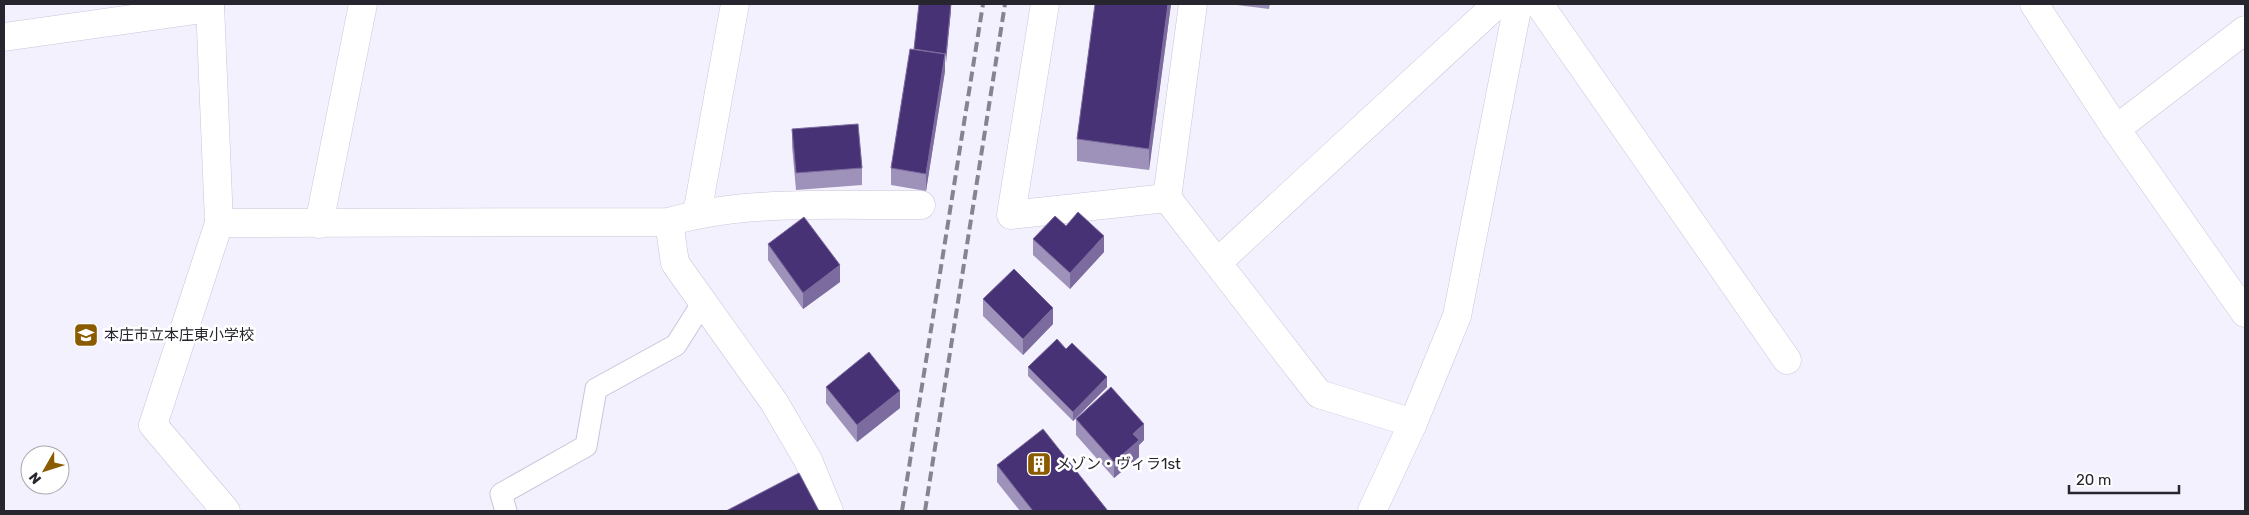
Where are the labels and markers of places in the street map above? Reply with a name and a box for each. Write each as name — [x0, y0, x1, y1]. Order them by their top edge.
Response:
school or university icon: 本庄市立本庄東小学校 — [73, 322, 99, 348]
place label: 本庄市立本庄東小学校 — [104, 326, 254, 344]
building icon: メゾン・ヴィラ1st — [1026, 451, 1052, 477]
place label: メゾン・ヴィラ1st — [1056, 455, 1181, 473]

